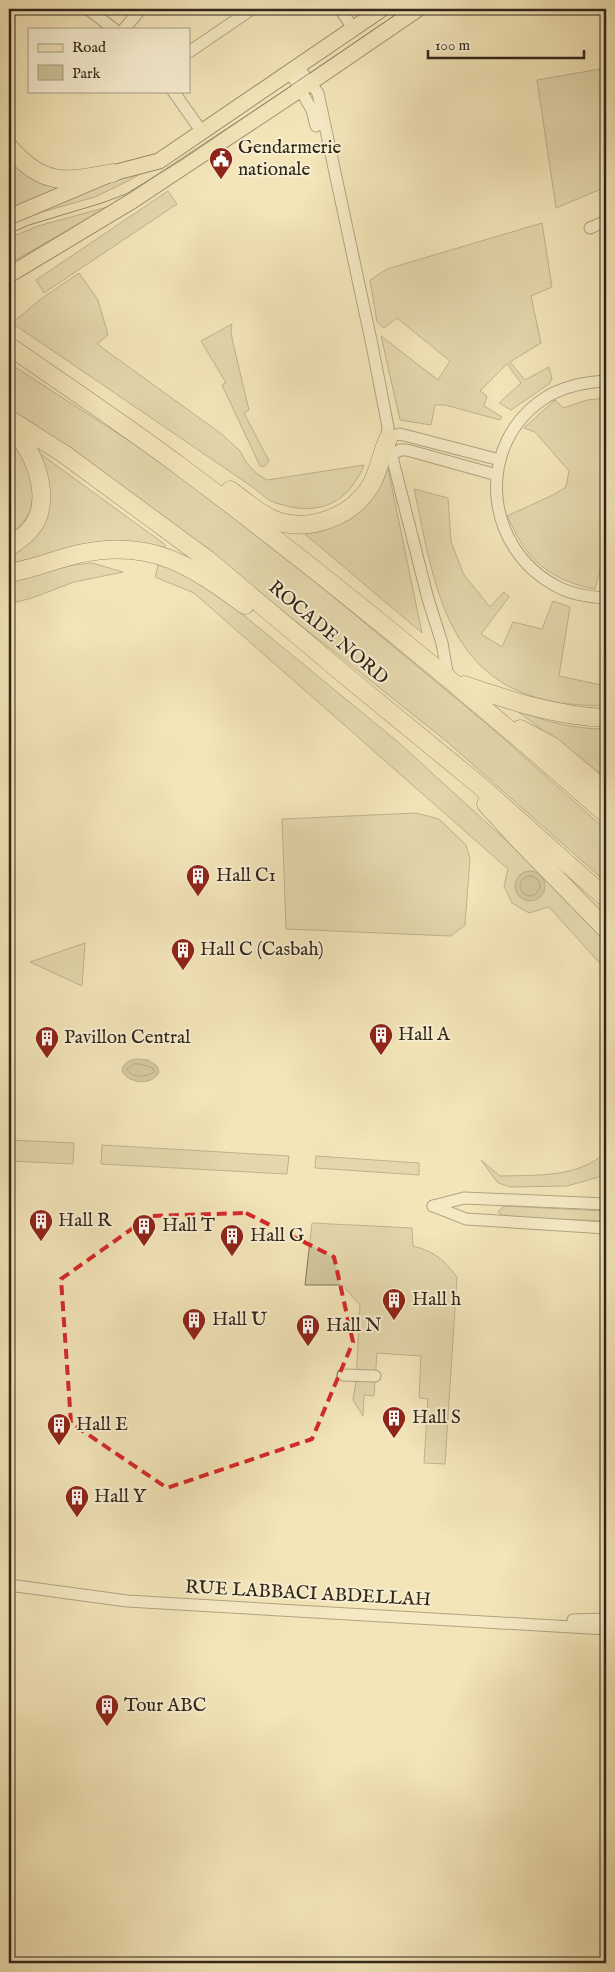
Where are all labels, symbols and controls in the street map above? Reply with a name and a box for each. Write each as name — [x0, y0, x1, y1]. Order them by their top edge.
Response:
legend — [28, 28, 190, 92]
scale bar — [428, 28, 584, 60]
text: 100 m — [435, 36, 471, 55]
text: Road — [72, 38, 107, 57]
text: Park — [72, 64, 102, 83]
place label: Gendarmerie nationale — [238, 136, 342, 182]
public building icon: Gendarmerie nationale — [208, 146, 234, 180]
street label: ROCADE NORD — [263, 576, 393, 690]
building icon: Hall C1 — [185, 863, 211, 897]
place label: Hall C1 — [216, 864, 276, 888]
building icon: Hall C (Casbah) — [170, 937, 196, 971]
place label: Hall C (Casbah) — [200, 938, 323, 962]
building icon: Hall A — [368, 1022, 394, 1056]
place label: Hall A — [398, 1023, 451, 1047]
building icon: Pavillon Central — [34, 1025, 60, 1059]
place label: Pavillon Central — [64, 1026, 191, 1050]
building icon: Hall R — [28, 1208, 54, 1242]
place label: Hall R — [58, 1209, 112, 1233]
building icon: Hall T — [131, 1213, 157, 1247]
place label: Hall T — [162, 1214, 215, 1238]
building icon: Hall G — [219, 1223, 245, 1257]
place label: Hall G — [250, 1224, 304, 1248]
building icon: Hall h — [381, 1287, 407, 1321]
place label: Hall h — [412, 1288, 461, 1312]
building icon: Hall U — [181, 1307, 207, 1341]
place label: Hall U — [212, 1308, 268, 1332]
building icon: Hall N — [295, 1313, 321, 1347]
place label: Hall N — [326, 1314, 382, 1338]
building icon: Hall S — [381, 1405, 407, 1439]
place label: Hall S — [412, 1406, 461, 1430]
building icon: Hall E — [46, 1412, 72, 1446]
place label: Hall E — [76, 1413, 128, 1437]
building icon: Hall Y — [64, 1484, 90, 1518]
place label: Hall Y — [94, 1485, 147, 1509]
street label: RUE LABBACI ABDELLAH — [184, 1576, 432, 1612]
building icon: Tour ABC — [94, 1693, 120, 1727]
place label: Tour ABC — [124, 1694, 206, 1718]

